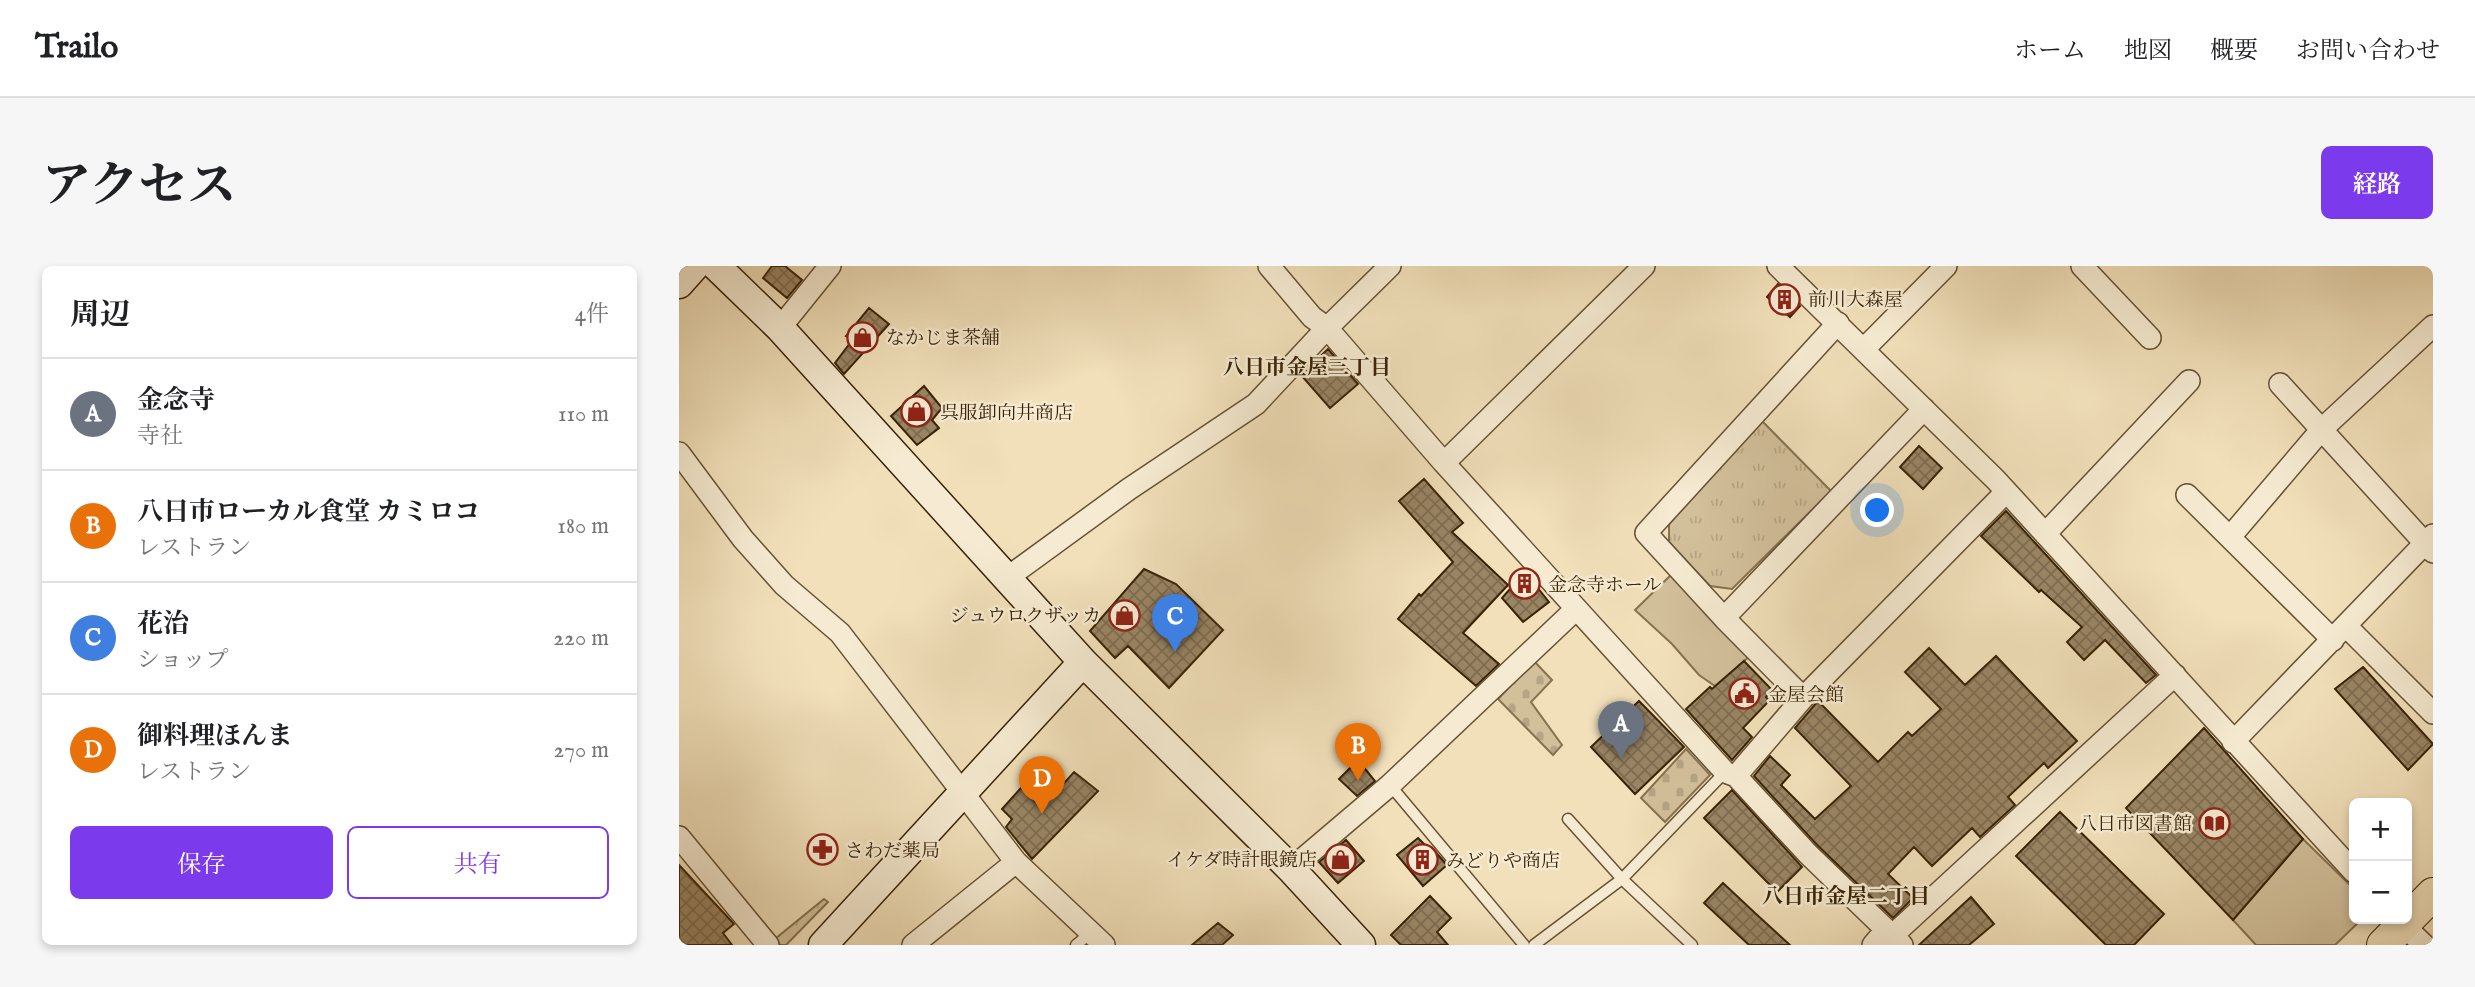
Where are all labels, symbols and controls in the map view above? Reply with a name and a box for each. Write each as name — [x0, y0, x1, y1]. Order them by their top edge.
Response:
text: Trailo — [35, 27, 118, 69]
text: ホーム — [2014, 36, 2086, 67]
text: 地図 — [2124, 36, 2172, 67]
text: 概要 — [2210, 36, 2258, 67]
text: お問い合わせ — [2296, 36, 2440, 67]
button: 経路 — [2321, 146, 2433, 219]
text: アクセス — [42, 157, 237, 219]
building icon: 前川大森屋 — [1768, 282, 1802, 316]
place label: 前川大森屋 — [1808, 289, 1903, 313]
text: 周辺 — [70, 297, 130, 335]
text: 4件 — [575, 300, 609, 329]
shop icon: なかじま茶舗 — [846, 320, 880, 354]
place label: なかじま茶舗 — [886, 327, 1000, 351]
district label: 八日市金屋三丁目 — [1223, 355, 1391, 382]
text: 金念寺 — [137, 384, 215, 417]
shop icon: 呉服卸向井商店 — [900, 395, 934, 429]
text: A — [85, 400, 101, 429]
text: 110 m — [558, 400, 609, 429]
place label: 呉服卸向井商店 — [940, 402, 1073, 426]
text: 寺社 — [137, 422, 183, 451]
your location — [1860, 493, 1894, 527]
text: 八日市ローカル食堂 カミロコ — [137, 496, 480, 529]
text: B — [85, 512, 101, 541]
text: 180 m — [557, 512, 609, 541]
text: レストラン — [137, 534, 251, 563]
building icon: 金念寺ホール — [1508, 567, 1542, 601]
place label: 金念寺ホール — [1548, 574, 1662, 598]
pin: C — [1152, 594, 1198, 652]
shop icon: ジュウロクザッカ — [1107, 598, 1141, 632]
place label: ジュウロクザッカ — [950, 605, 1101, 629]
text: 花治 — [137, 608, 189, 641]
text: C — [85, 624, 101, 653]
text: 220 m — [553, 624, 609, 653]
text: ショップ — [137, 646, 229, 675]
public building icon: 金屋会館 — [1728, 677, 1762, 711]
place label: 金屋会館 — [1768, 684, 1844, 708]
pin: A — [1598, 701, 1644, 759]
text: 御料理ほんま — [137, 720, 293, 753]
pin: B — [1335, 723, 1381, 781]
text: D — [84, 736, 102, 765]
text: 270 m — [554, 736, 609, 765]
pin: D — [1019, 756, 1065, 814]
text: レストラン — [137, 758, 251, 787]
map controls — [2349, 798, 2412, 924]
button: + — [2349, 798, 2412, 861]
library icon: 八日市図書館 — [2198, 806, 2232, 840]
place label: 八日市図書館 — [2078, 813, 2192, 837]
button: 保存 — [70, 826, 333, 899]
button: 共有 — [347, 826, 609, 899]
pharmacy icon: さわだ薬局 — [805, 833, 839, 867]
place label: さわだ薬局 — [845, 840, 940, 864]
shop icon: イケダ時計眼鏡店 — [1323, 842, 1357, 876]
building icon: みどりや商店 — [1406, 843, 1440, 877]
place label: イケダ時計眼鏡店 — [1166, 849, 1317, 873]
place label: みどりや商店 — [1446, 850, 1560, 874]
button: − — [2349, 861, 2412, 924]
district label: 八日市金屋二丁目 — [1762, 884, 1930, 911]

